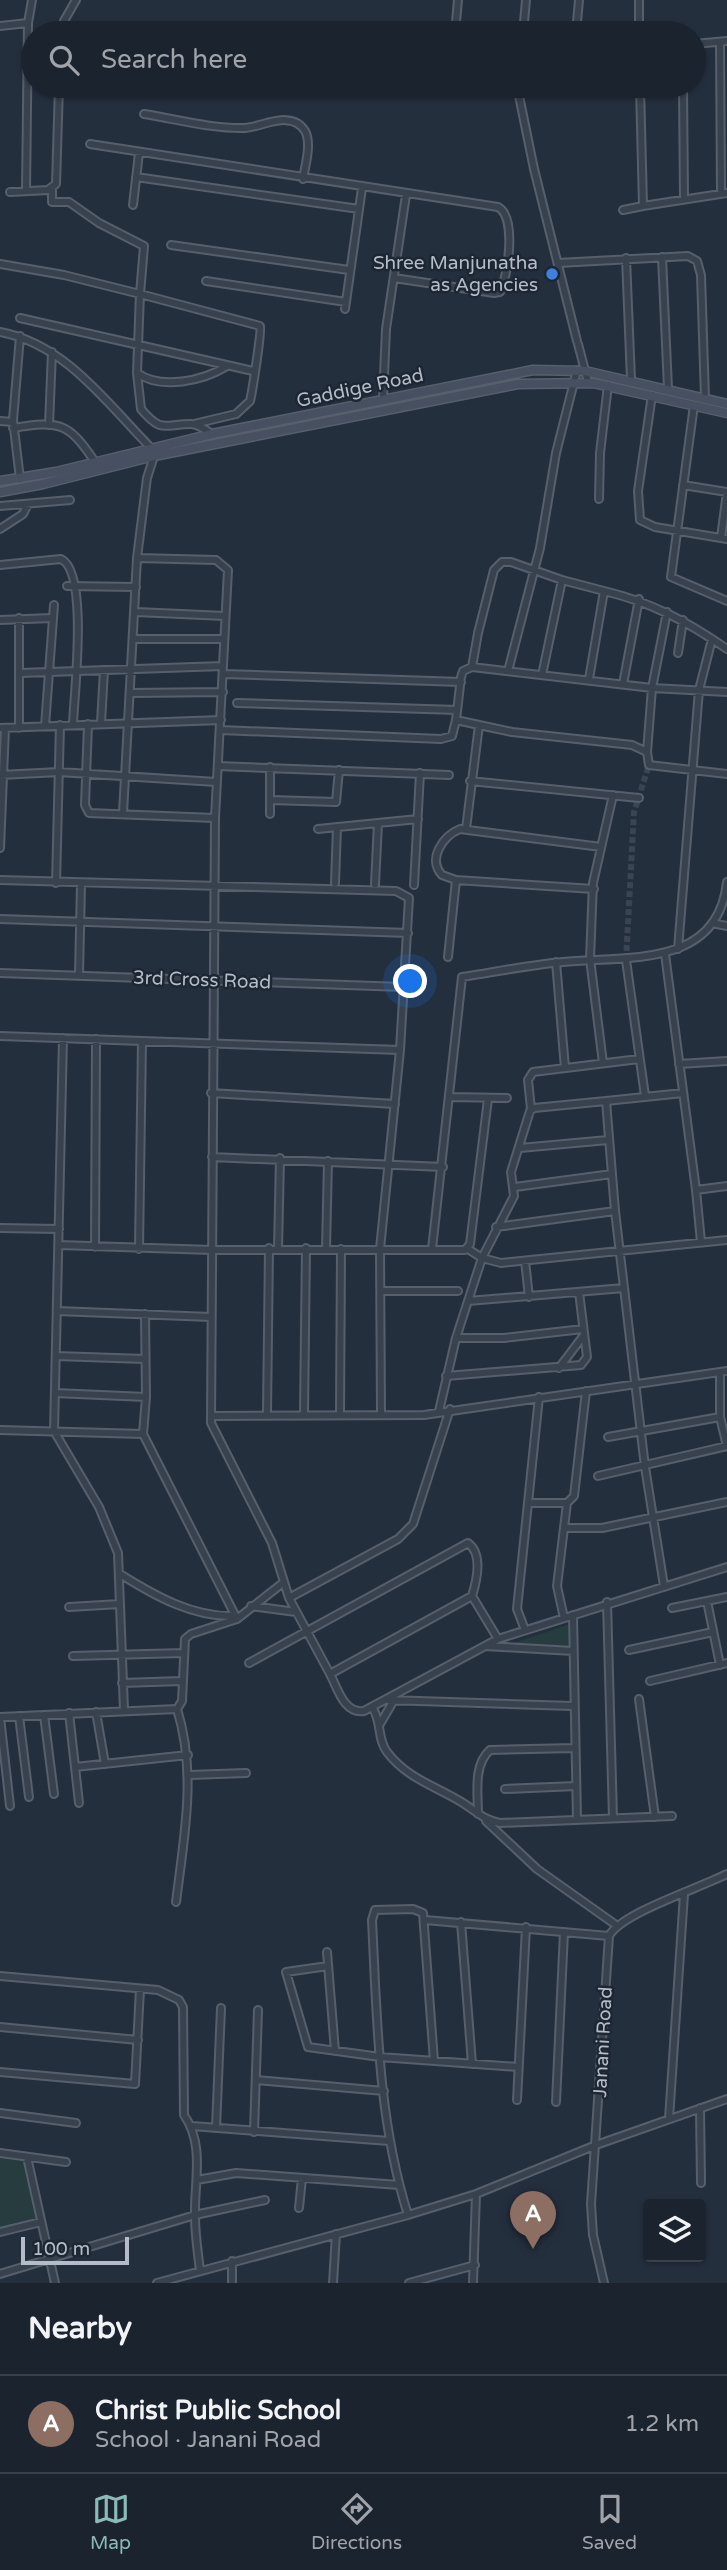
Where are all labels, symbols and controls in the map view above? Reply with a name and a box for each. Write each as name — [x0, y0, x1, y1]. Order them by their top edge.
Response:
search box — [21, 21, 706, 98]
icon: search — [45, 41, 83, 79]
text: Search here — [101, 44, 247, 75]
place label: Shree Manjunatha as Agencies — [373, 252, 538, 296]
marker: Shree Manjunatha as Agencies — [544, 266, 560, 282]
street label: Gaddige Road — [295, 364, 425, 412]
your location — [393, 964, 427, 998]
street label: 3rd Cross Road — [132, 967, 272, 993]
street label: Janani Road — [589, 1986, 617, 2098]
pin: A — [510, 2191, 556, 2249]
map controls — [643, 2199, 706, 2262]
button: layers — [643, 2199, 706, 2262]
scale bar — [21, 2234, 130, 2266]
text: 100 m — [32, 2238, 90, 2260]
text: Nearby — [28, 2310, 132, 2347]
text: Christ Public School — [95, 2395, 341, 2426]
text: A — [42, 2410, 60, 2438]
text: 1.2 km — [625, 2410, 699, 2438]
text: School · Janani Road — [95, 2426, 321, 2454]
tab: Map — [90, 2490, 131, 2554]
tab: Directions — [311, 2490, 402, 2554]
tab: Saved — [582, 2490, 637, 2554]

